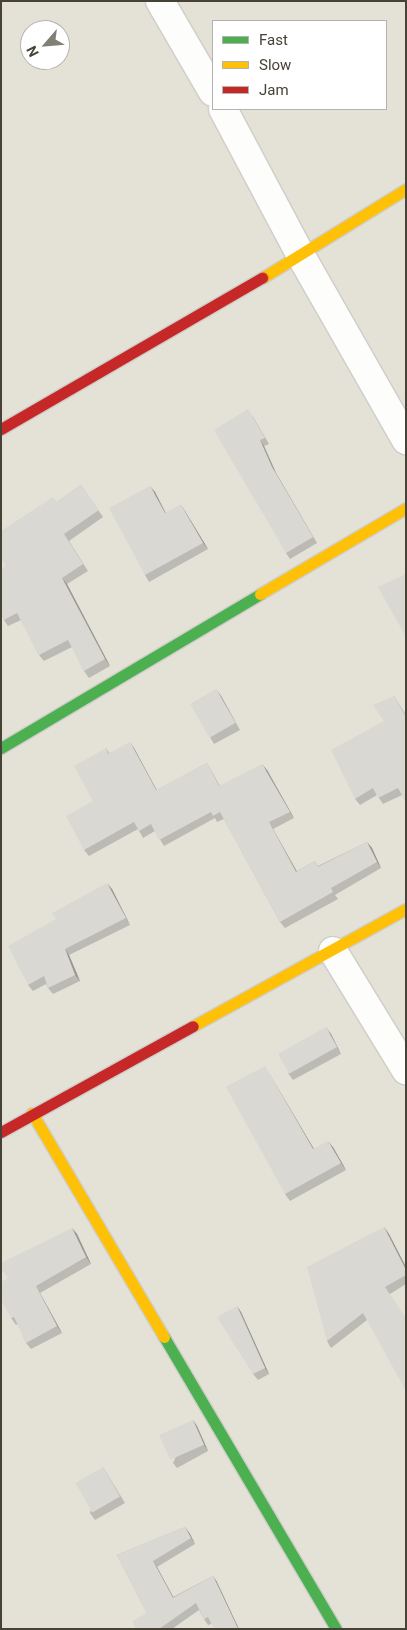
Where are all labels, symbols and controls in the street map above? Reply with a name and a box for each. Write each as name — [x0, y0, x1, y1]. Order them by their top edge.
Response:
north arrow — [20, 20, 70, 70]
legend — [212, 20, 387, 110]
text: Fast — [259, 31, 288, 49]
text: N — [23, 43, 42, 59]
text: Slow — [259, 56, 291, 74]
text: Jam — [259, 81, 289, 99]

